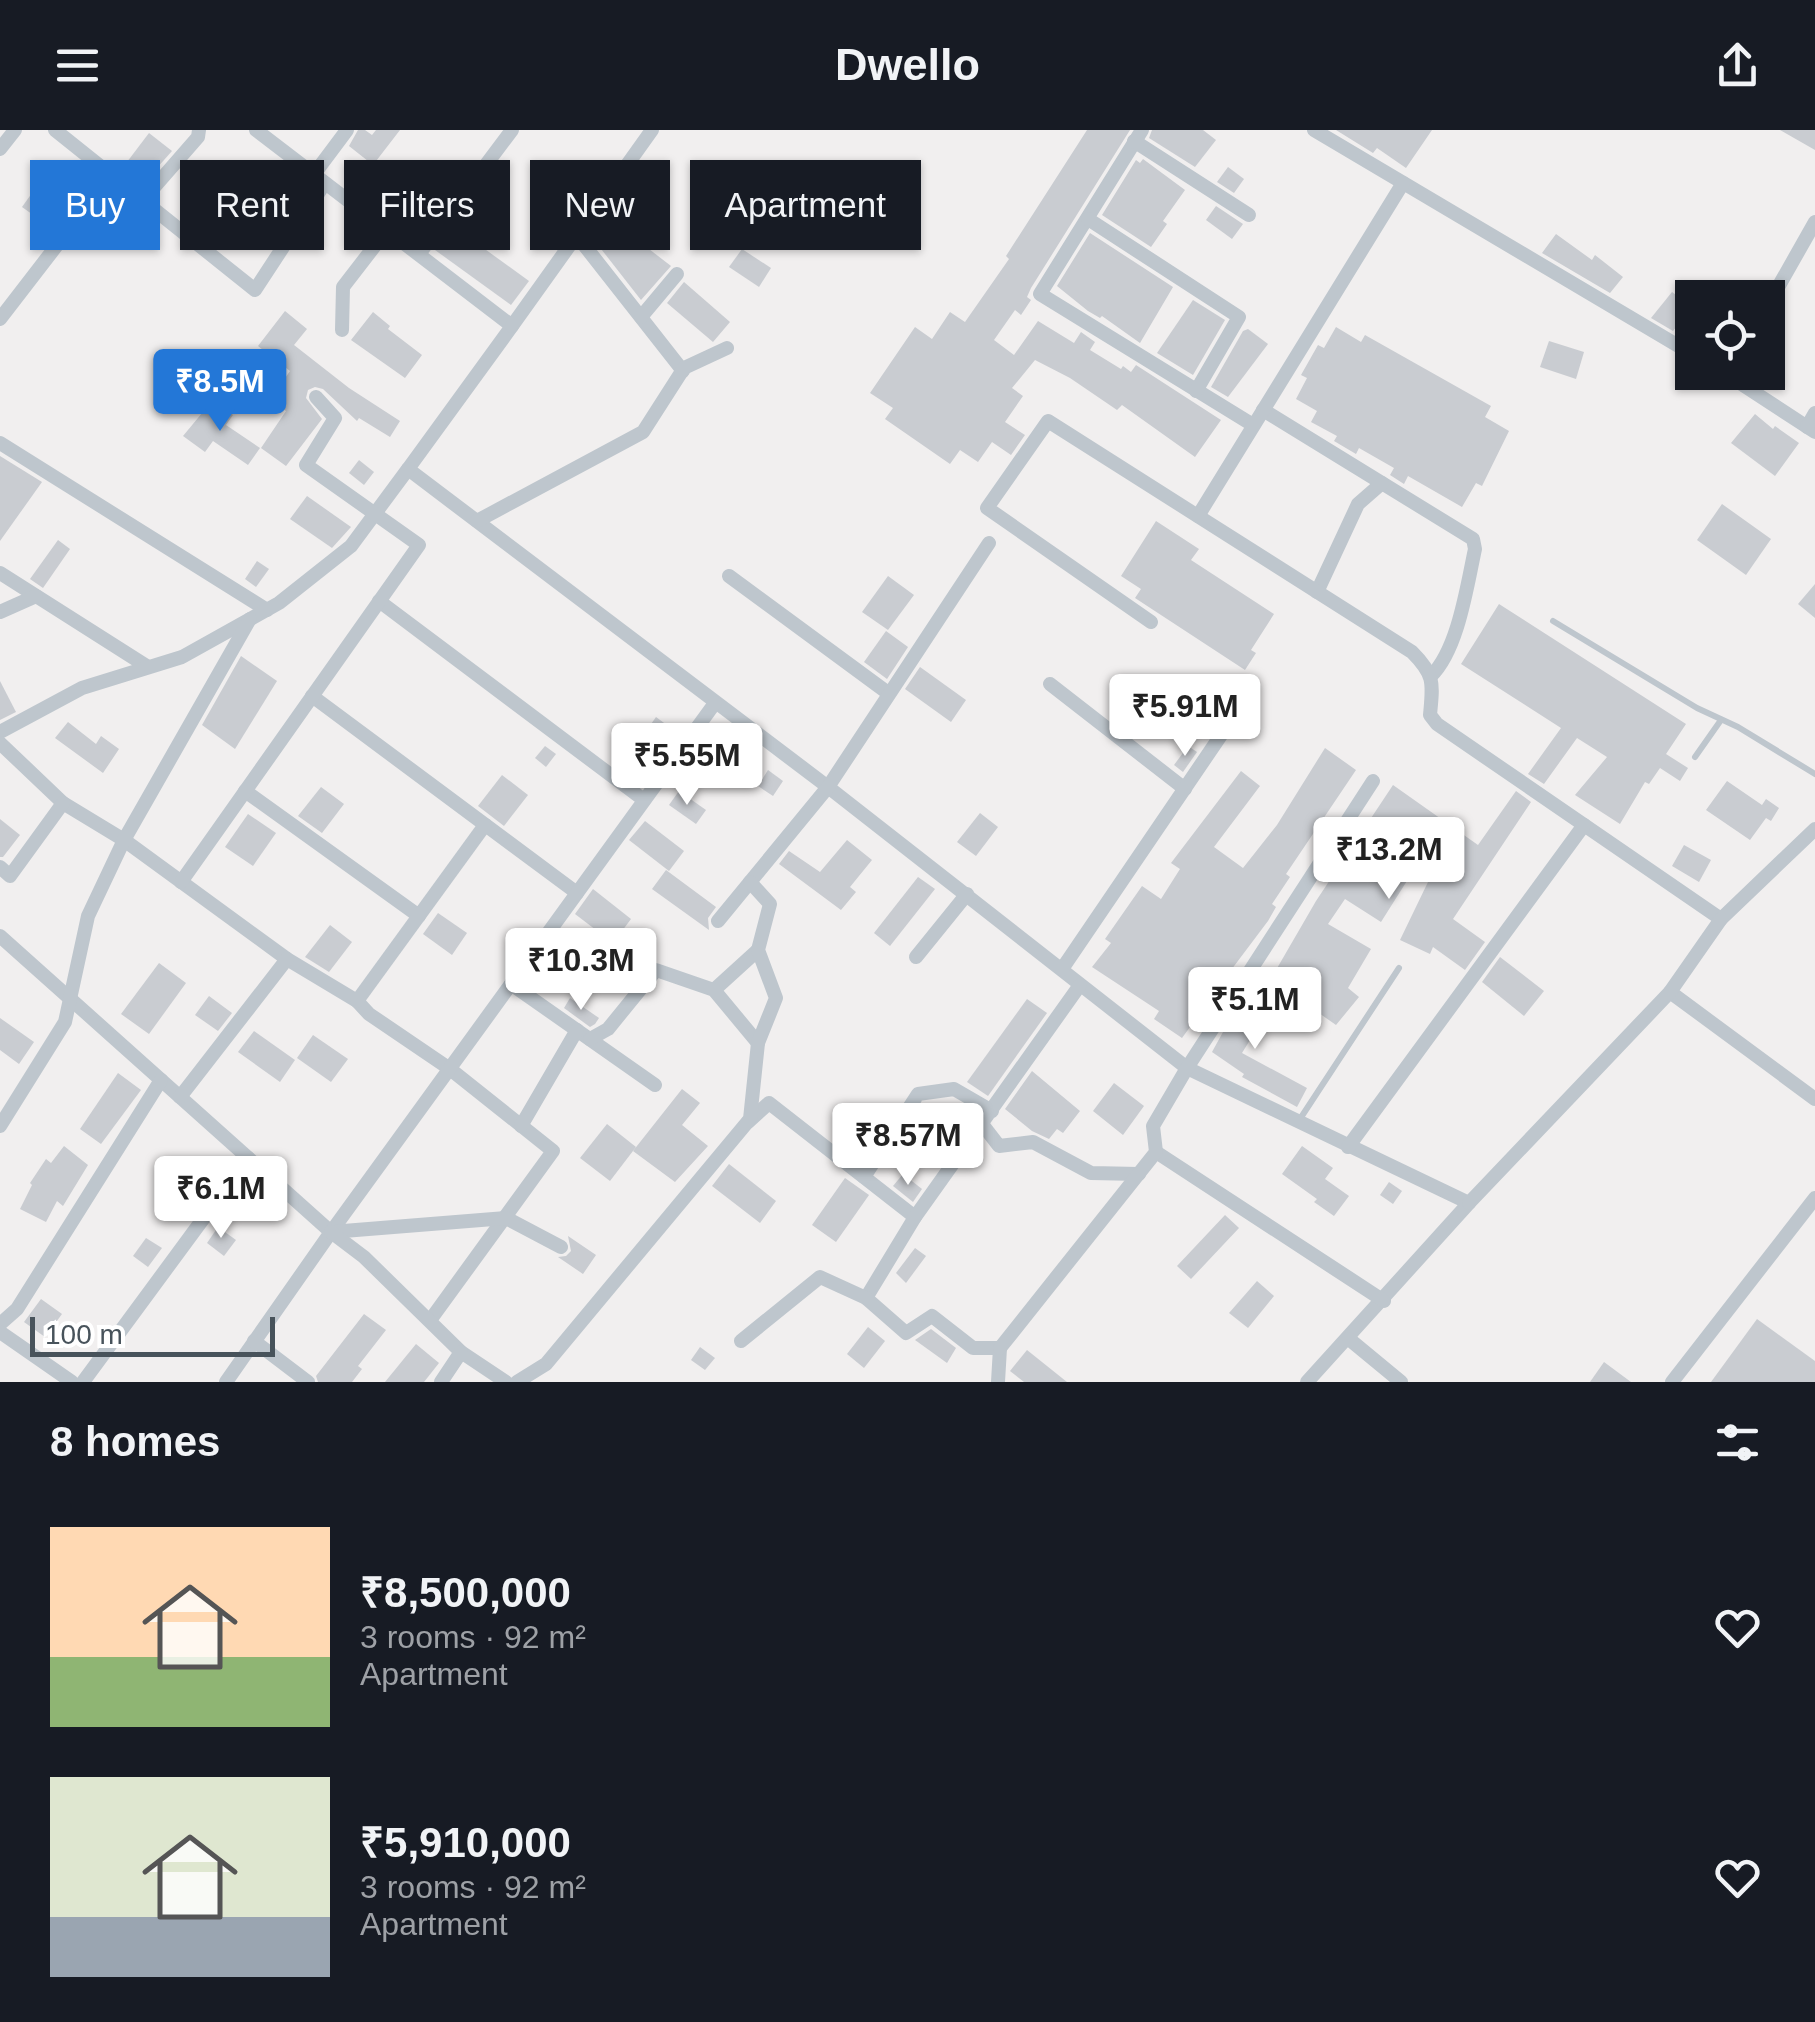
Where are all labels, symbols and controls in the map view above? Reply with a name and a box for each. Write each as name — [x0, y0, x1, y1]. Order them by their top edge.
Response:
icon: menu — [50, 38, 105, 93]
icon: share — [1710, 38, 1765, 93]
text: Dwello — [835, 39, 980, 90]
chip: Buy — [30, 160, 160, 250]
chip: Rent — [180, 160, 324, 250]
chip: Filters — [344, 160, 510, 250]
chip: New — [530, 160, 670, 250]
chip: Apartment — [690, 160, 921, 250]
map controls — [1675, 280, 1785, 390]
button: locate — [1675, 280, 1785, 390]
pin: ₹8.5M — [150, 349, 290, 434]
text: ₹8.5M — [175, 363, 265, 399]
pin: ₹5.91M — [1104, 674, 1266, 759]
text: ₹5.91M — [1131, 688, 1239, 724]
pin: ₹5.55M — [606, 723, 768, 808]
text: ₹5.55M — [633, 737, 741, 773]
pin: ₹13.2M — [1308, 817, 1470, 902]
text: ₹13.2M — [1335, 831, 1443, 867]
pin: ₹10.3M — [500, 928, 662, 1013]
text: ₹10.3M — [527, 942, 635, 978]
pin: ₹5.1M — [1185, 967, 1325, 1052]
text: ₹5.1M — [1210, 981, 1300, 1017]
pin: ₹8.57M — [827, 1103, 989, 1188]
text: ₹8.57M — [854, 1117, 962, 1153]
pin: ₹6.1M — [151, 1156, 291, 1241]
text: ₹6.1M — [176, 1170, 266, 1206]
scale bar — [30, 1312, 275, 1356]
text: 100 m — [45, 1319, 123, 1350]
icon: filters — [1710, 1415, 1765, 1470]
text: 8 homes — [50, 1418, 220, 1465]
icon: home — [130, 1567, 250, 1687]
text: ₹8,500,000 — [360, 1569, 571, 1616]
icon: heart — [1710, 1600, 1765, 1655]
text: 3 rooms · 92 m² — [360, 1619, 586, 1655]
text: Apartment — [360, 1656, 508, 1692]
icon: home — [130, 1817, 250, 1937]
text: ₹5,910,000 — [360, 1819, 571, 1866]
icon: heart — [1710, 1850, 1765, 1905]
text: 3 rooms · 92 m² — [360, 1869, 586, 1905]
text: Apartment — [360, 1906, 508, 1942]

